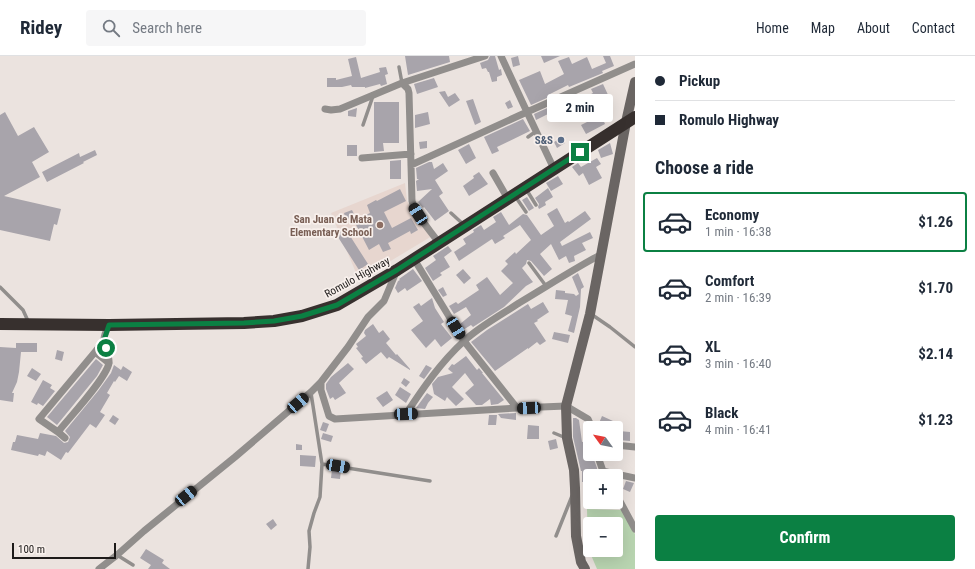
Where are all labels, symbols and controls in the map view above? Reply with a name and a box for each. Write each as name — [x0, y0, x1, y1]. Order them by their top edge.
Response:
search box — [86, 10, 366, 46]
text: Ridey — [20, 16, 62, 39]
icon: search — [100, 17, 122, 39]
text: Search here — [132, 19, 202, 37]
text: Home — [756, 20, 789, 36]
text: Map — [811, 20, 835, 36]
text: About — [857, 20, 890, 36]
text: Contact — [912, 20, 955, 36]
text: Pickup — [679, 72, 720, 90]
callout: 2 min — [547, 94, 613, 122]
text: 2 min — [566, 100, 594, 115]
text: Romulo Highway — [679, 111, 779, 129]
place label: S&S — [535, 134, 553, 147]
marker: S&S — [556, 135, 566, 145]
route end — [571, 143, 589, 161]
text: Choose a ride — [655, 157, 754, 178]
car — [406, 201, 430, 227]
icon: car — [657, 204, 693, 240]
text: Economy — [705, 206, 759, 224]
place label: San Juan de Mata Elementary School — [290, 213, 372, 239]
text: $1.26 — [918, 213, 953, 231]
marker: San Juan de Mata Elementary School — [375, 220, 385, 230]
text: 1 min · 16:38 — [705, 224, 771, 239]
street label: Romulo Highway — [322, 254, 392, 301]
icon: car — [657, 270, 693, 306]
text: Comfort — [705, 272, 754, 290]
text: $1.70 — [918, 279, 953, 297]
text: 2 min · 16:39 — [705, 290, 771, 305]
car — [445, 315, 467, 341]
icon: car — [657, 336, 693, 372]
text: XL — [705, 338, 721, 356]
route start — [97, 339, 115, 357]
text: $2.14 — [918, 345, 953, 363]
text: 3 min · 16:40 — [705, 356, 771, 371]
car — [285, 391, 311, 415]
car — [517, 401, 541, 415]
icon: car — [657, 402, 693, 438]
text: Black — [705, 404, 738, 422]
car — [394, 407, 418, 421]
text: $1.23 — [918, 411, 953, 429]
north arrow — [583, 421, 623, 461]
map controls — [583, 421, 623, 557]
text: 4 min · 16:41 — [705, 422, 771, 437]
car — [325, 458, 351, 474]
button: + — [583, 469, 623, 509]
car — [173, 484, 199, 508]
button: Confirm — [655, 515, 955, 561]
button: − — [583, 517, 623, 557]
scale bar — [12, 541, 116, 560]
text: 100 m — [18, 543, 45, 556]

